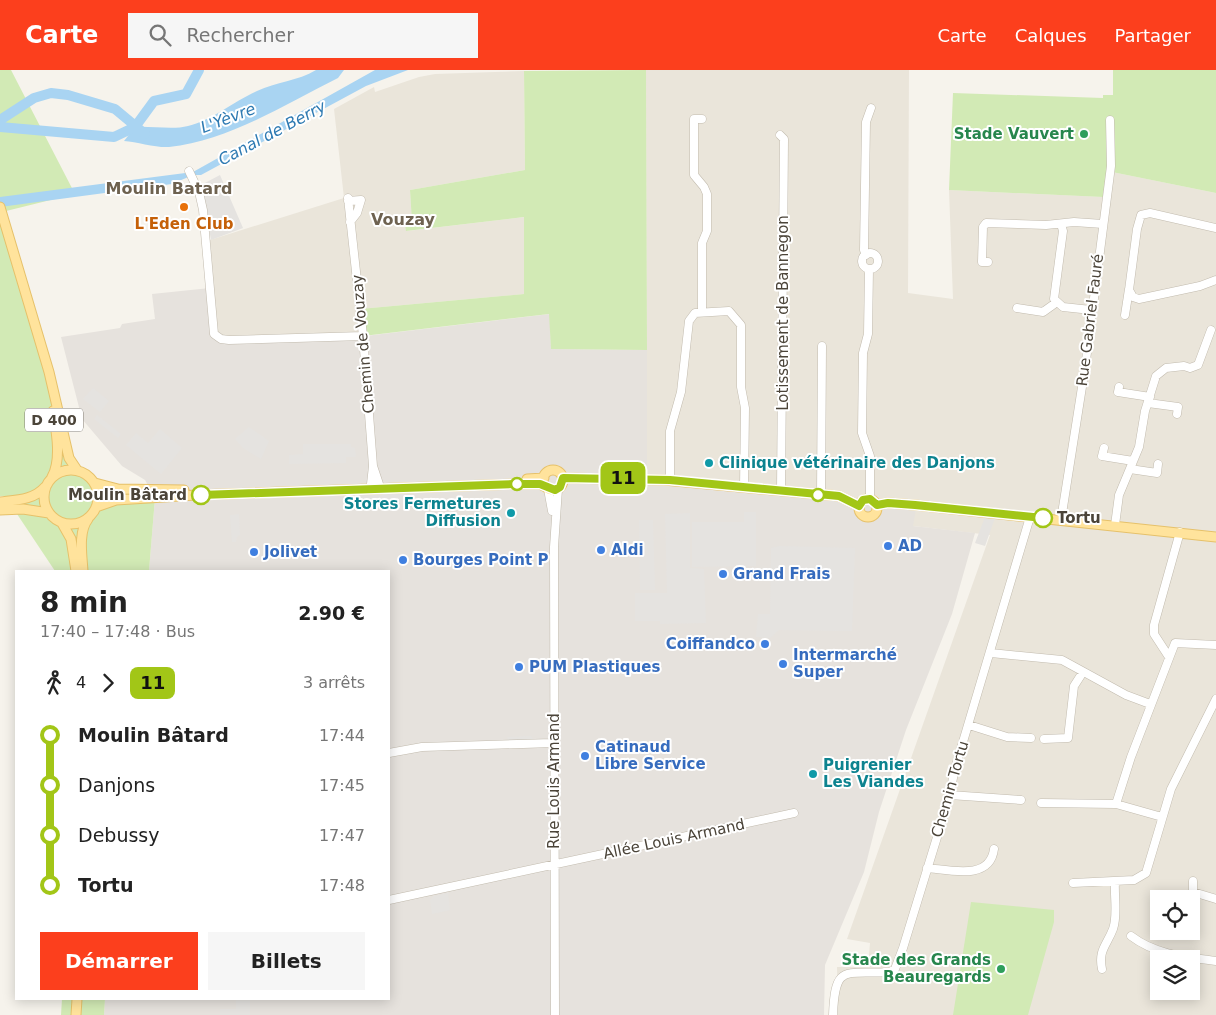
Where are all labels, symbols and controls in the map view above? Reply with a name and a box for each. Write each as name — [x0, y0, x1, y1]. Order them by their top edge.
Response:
search box — [128, 13, 478, 58]
text: Carte — [25, 21, 98, 49]
icon: search — [146, 21, 174, 49]
text: Rechercher — [186, 24, 294, 46]
text: Carte — [938, 25, 987, 46]
text: Calques — [1015, 25, 1087, 46]
text: Partager — [1115, 25, 1191, 46]
water label: Canal de Berry — [215, 96, 329, 169]
water label: L'Yèvre — [198, 99, 258, 137]
place label: Stade Vauvert — [954, 125, 1074, 143]
marker: Stade Vauvert — [1078, 128, 1090, 140]
district label: Moulin Batard — [105, 179, 233, 198]
marker: L'Eden Club — [178, 201, 190, 213]
district label: Vouzay — [371, 210, 436, 229]
place label: L'Eden Club — [135, 215, 234, 233]
street label: Lotissement de Bannegon — [774, 215, 792, 411]
street label: Rue Gabriel Fauré — [1073, 253, 1107, 387]
street label: Chemin de Vouzay — [348, 274, 378, 414]
road number: D 400 — [25, 408, 83, 432]
place label: Clinique vétérinaire des Danjons — [719, 454, 995, 472]
marker: Clinique vétérinaire des Danjons — [703, 457, 715, 469]
line badge: 11 — [600, 462, 646, 494]
text: 11 — [610, 467, 636, 488]
unlabelled marker — [510, 477, 524, 491]
marker: Moulin Bâtard — [191, 485, 211, 505]
place label: Moulin Bâtard — [68, 486, 187, 504]
unlabelled marker — [811, 488, 825, 502]
place label: Stores Fermetures Diffusion — [344, 495, 501, 530]
marker: Stores Fermetures Diffusion — [505, 507, 517, 519]
marker: Tortu — [1033, 508, 1053, 528]
place label: Tortu — [1057, 509, 1101, 527]
place label: AD — [898, 537, 922, 555]
marker: AD — [882, 540, 894, 552]
place label: Aldi — [611, 541, 644, 559]
place label: Jolivet — [263, 543, 317, 561]
marker: Aldi — [595, 544, 607, 556]
marker: Jolivet — [248, 546, 260, 558]
place label: Bourges Point P — [413, 551, 548, 569]
marker: Bourges Point P — [397, 554, 409, 566]
place label: Grand Frais — [733, 565, 830, 583]
marker: Grand Frais — [717, 568, 729, 580]
text: 8 min — [40, 586, 128, 619]
text: 2.90 € — [298, 602, 365, 624]
text: 17:40 – 17:48 · Bus — [40, 622, 195, 641]
place label: Coiffandco — [666, 635, 755, 653]
marker: Coiffandco — [759, 638, 771, 650]
place label: Intermarché Super — [793, 646, 897, 681]
place label: PUM Plastiques — [529, 658, 660, 676]
marker: Intermarché Super — [777, 658, 789, 670]
marker: PUM Plastiques — [513, 661, 525, 673]
icon: walk — [40, 669, 68, 697]
icon: forward — [94, 669, 122, 697]
text: 11 — [140, 672, 165, 693]
text: 4 — [76, 673, 86, 692]
text: 3 arrêts — [303, 673, 365, 692]
street label: Rue Louis Armand — [545, 713, 563, 849]
text: Moulin Bâtard — [78, 724, 229, 746]
text: 17:44 — [319, 726, 365, 745]
place label: Catinaud Libre Service — [595, 738, 706, 773]
street label: Chemin Tortu — [928, 739, 972, 839]
marker: Catinaud Libre Service — [579, 750, 591, 762]
place label: Puigrenier Les Viandes — [823, 756, 924, 791]
marker: Puigrenier Les Viandes — [807, 768, 819, 780]
text: Danjons — [78, 774, 155, 796]
text: 17:45 — [319, 776, 365, 795]
street label: Allée Louis Armand — [602, 815, 746, 863]
text: Debussy — [78, 824, 159, 846]
text: 17:47 — [319, 826, 365, 845]
text: Tortu — [78, 874, 133, 896]
text: 17:48 — [319, 876, 365, 895]
map controls — [1150, 890, 1200, 1000]
button: locate — [1150, 890, 1200, 940]
button: Démarrer — [40, 932, 198, 990]
button: Billets — [208, 932, 365, 990]
button: layers — [1150, 950, 1200, 1000]
place label: Stade des Grands Beauregards — [842, 951, 991, 986]
marker: Stade des Grands Beauregards — [995, 963, 1007, 975]

